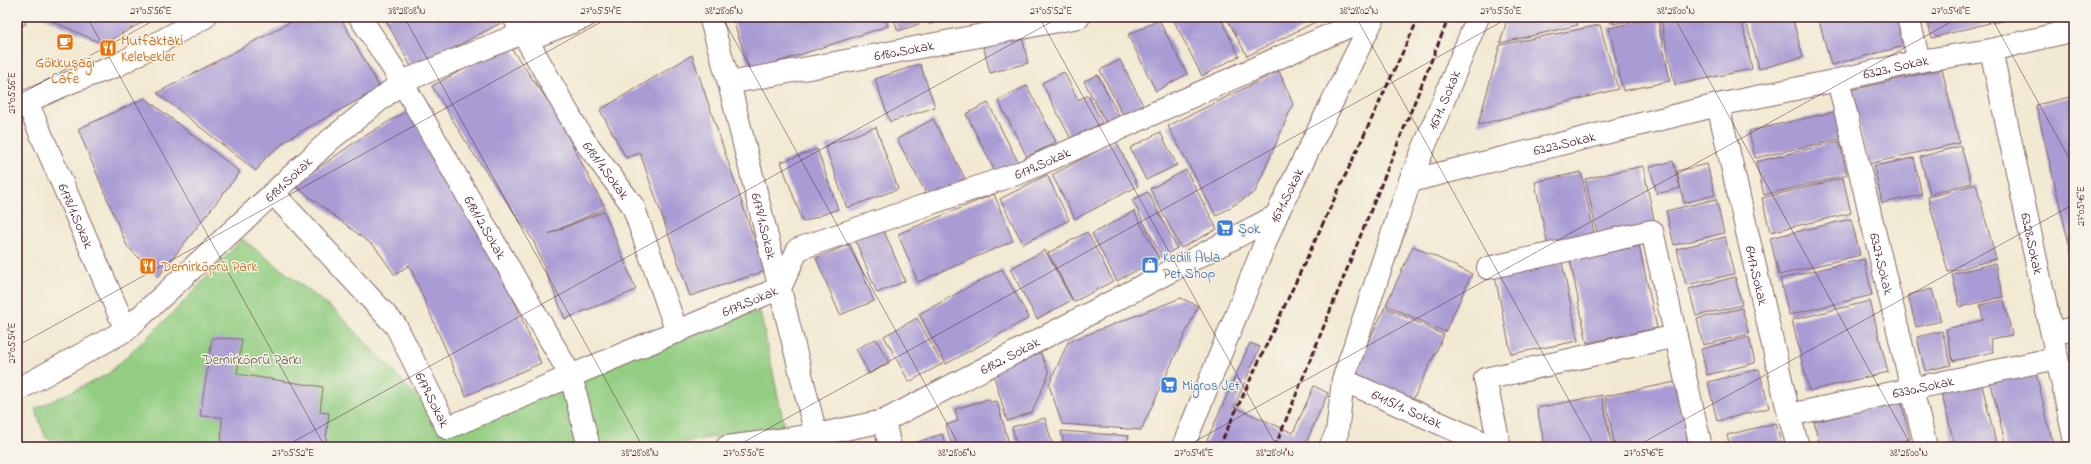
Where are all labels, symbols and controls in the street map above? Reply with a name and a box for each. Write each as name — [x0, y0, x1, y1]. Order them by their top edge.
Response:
text: 27°05'56"E — [130, 4, 172, 19]
text: 38°28'08"N — [388, 4, 426, 19]
text: 27°05'54"E — [580, 4, 622, 19]
text: 38°28'06"N — [705, 4, 743, 19]
text: 27°05'52"E — [1030, 4, 1072, 19]
text: 38°28'02"N — [1340, 4, 1379, 19]
text: 27°05'50"E — [1480, 4, 1522, 19]
text: 38°28'00"N — [1657, 4, 1695, 19]
text: 27°05'48"E — [1931, 4, 1971, 19]
place label: Mutfaktaki Kelebekler — [121, 31, 183, 68]
cafe icon: Gökkuşağı Cafe — [55, 32, 75, 52]
street label: 6180.Sokak — [873, 35, 937, 67]
restaurant icon: Mutfaktaki Kelebekler — [98, 38, 118, 58]
street label: 6323. Sokak — [1861, 51, 1931, 86]
place label: Gökkuşağı Cafe — [35, 53, 95, 90]
street label: 1671. Sokak — [1423, 66, 1467, 133]
text: 27°05'56"E — [5, 72, 20, 114]
street label: 6323.Sokak — [1531, 126, 1599, 162]
street label: 6181/1.Sokak — [576, 138, 634, 205]
street label: 6179.Sokak — [1012, 142, 1075, 186]
street label: 6181.Sokak — [260, 152, 319, 208]
street label: 1671.Sokak — [1265, 164, 1310, 227]
street label: 6178/1.Sokak — [52, 180, 99, 253]
text: 27°05'46"E — [2074, 186, 2089, 226]
street label: 6179/1.Sokak — [745, 191, 781, 263]
street label: 6181/2.Sokak — [458, 192, 511, 264]
street label: 6328.Sokak — [2014, 211, 2048, 278]
supermarket icon: Şok — [1215, 218, 1235, 238]
place label: Şok — [1238, 219, 1261, 240]
street label: 6327.Sokak — [1863, 231, 1898, 298]
street label: 6417.Sokak — [1739, 244, 1773, 309]
place label: Kedili Abla Pet Shop — [1163, 248, 1220, 285]
shop icon: Kedili Abla Pet Shop — [1140, 255, 1160, 275]
restaurant icon: Demirköprü Park — [138, 256, 158, 276]
place label: Demirköprü Park — [160, 257, 258, 278]
street label: 6179.Sokak — [719, 281, 782, 323]
text: 27°05'54"E — [5, 322, 20, 364]
street label: 6182. Sokak — [977, 332, 1045, 381]
park label: Demirköprü Parkı — [202, 350, 301, 371]
street label: 6179.Sokak — [409, 369, 454, 432]
street label: 6330.Sokak — [1891, 371, 1957, 405]
supermarket icon: Migros Jet — [1159, 375, 1179, 395]
place label: Migros Jet — [1182, 376, 1240, 398]
street label: 6415/1. Sokak — [1368, 385, 1446, 435]
text: 27°05'52"E — [272, 446, 314, 461]
text: 38°28'08"N — [621, 446, 659, 461]
text: 27°05'50"E — [723, 446, 765, 461]
text: 38°28'06"N — [938, 446, 976, 461]
text: 27°05'48"E — [1174, 446, 1214, 461]
text: 38°28'04"N — [1256, 446, 1294, 461]
text: 27°05'46"E — [1624, 446, 1664, 461]
text: 38°28'00"N — [1890, 446, 1928, 461]

